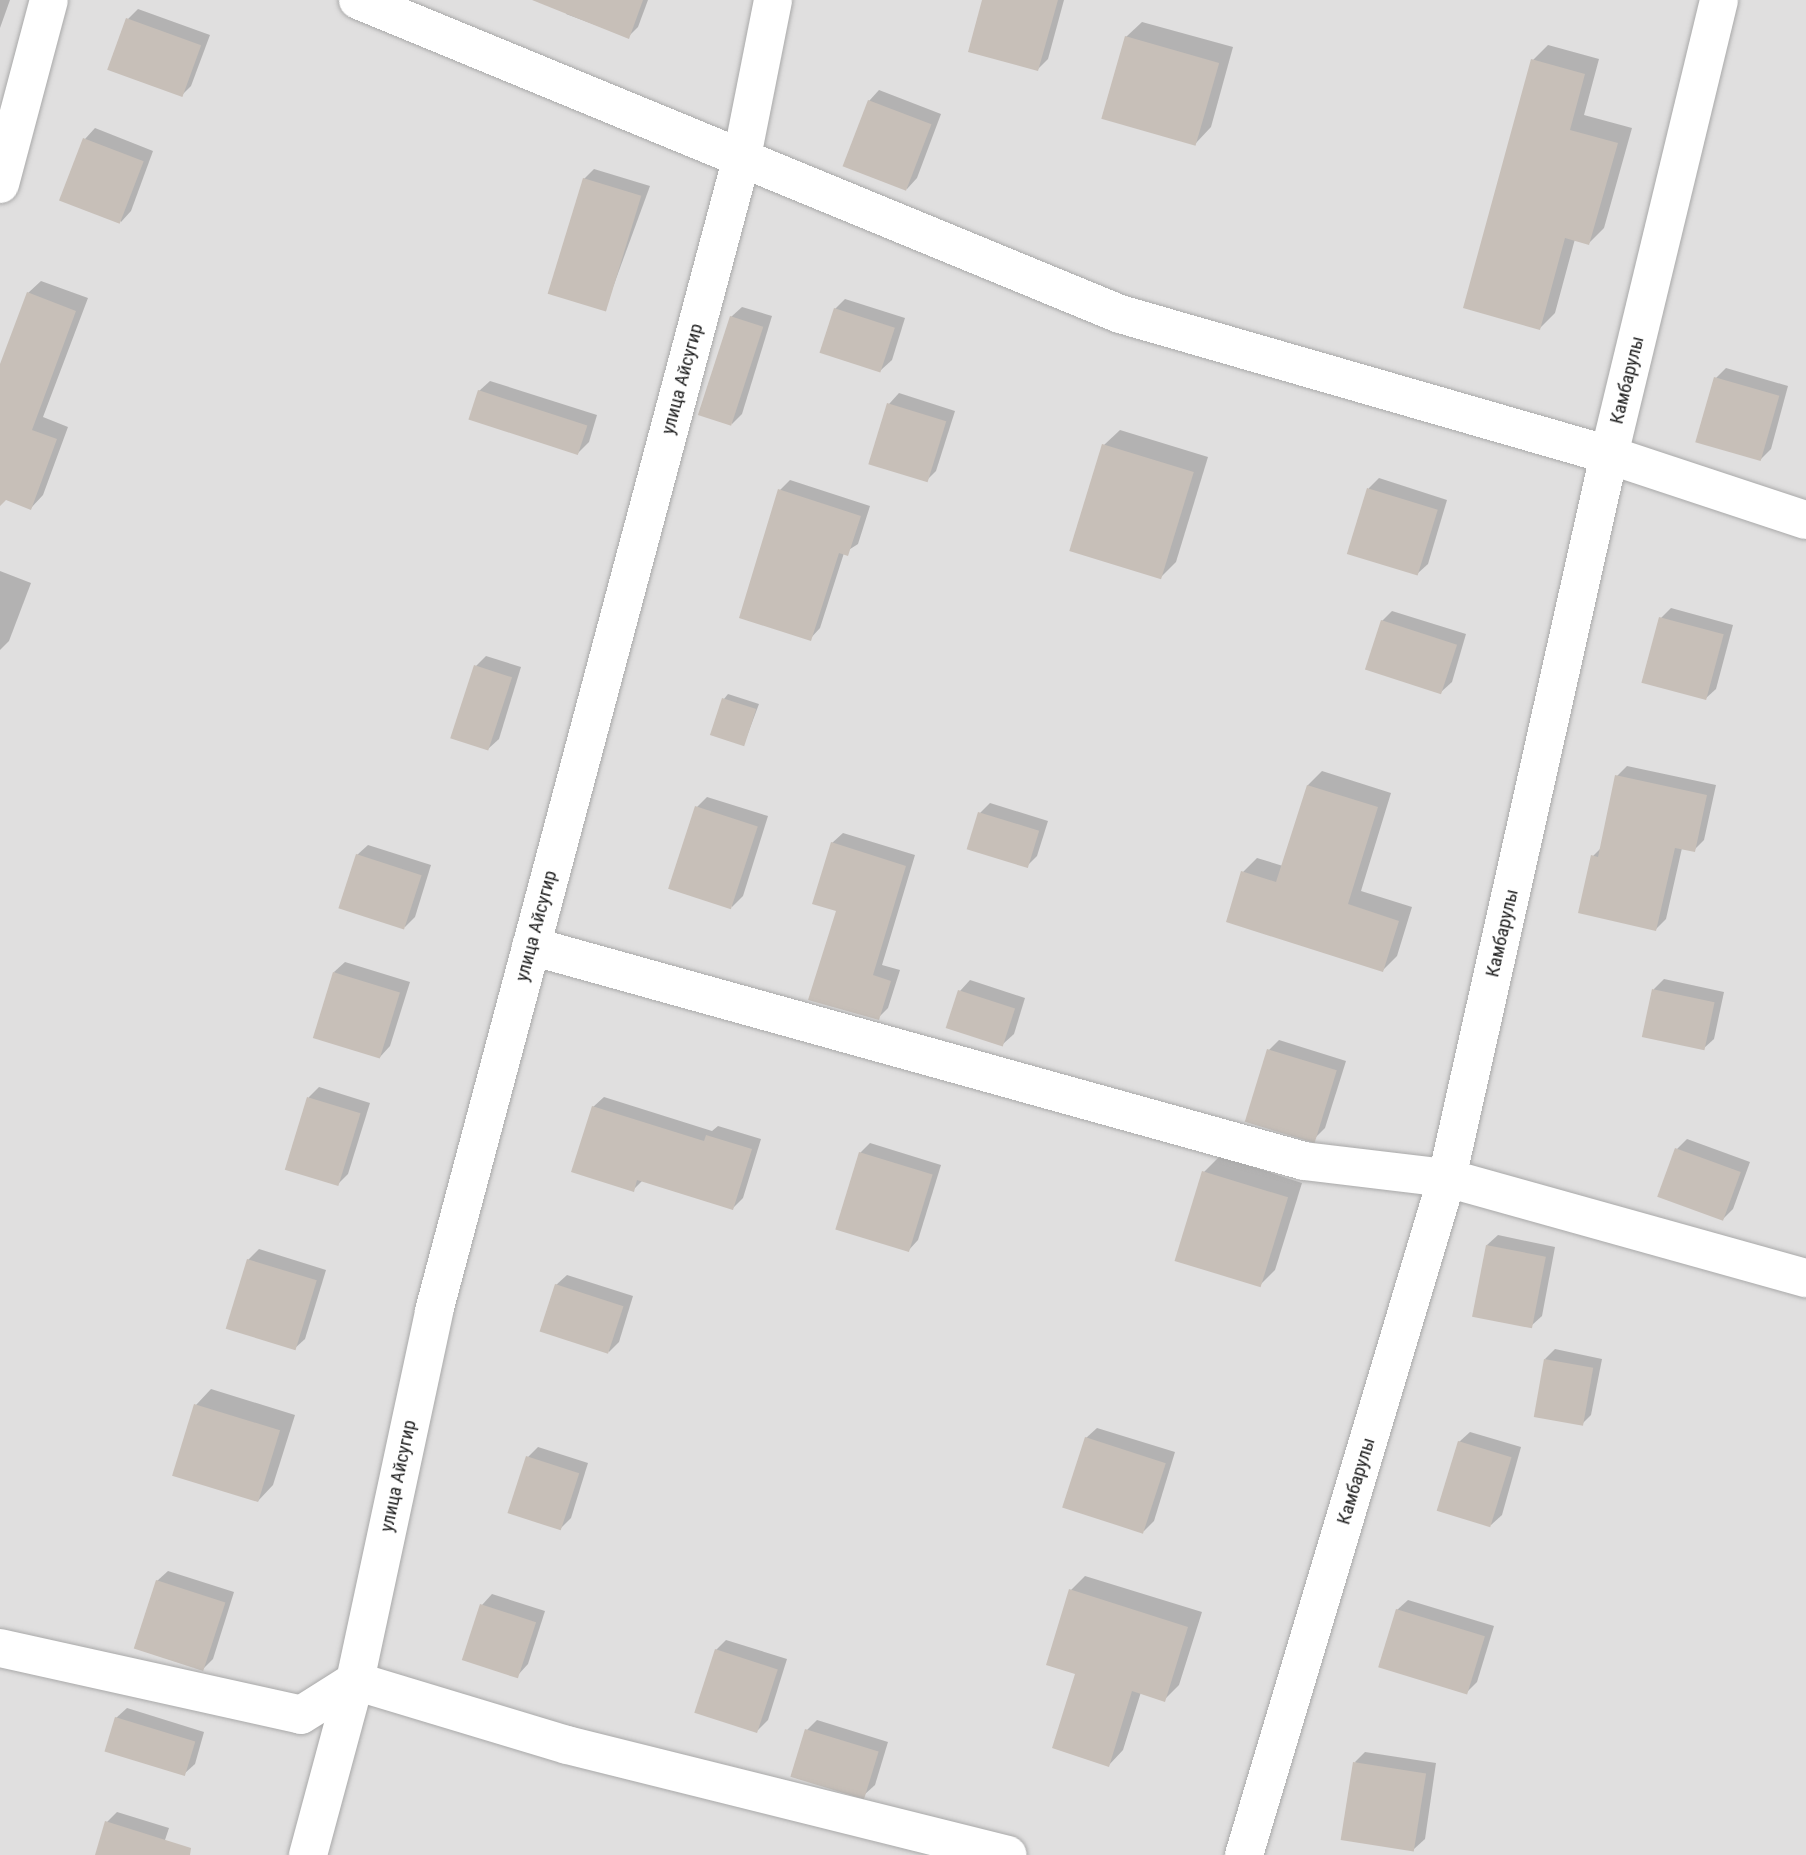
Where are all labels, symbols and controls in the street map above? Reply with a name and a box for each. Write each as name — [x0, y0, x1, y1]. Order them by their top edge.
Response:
street label: улица Айсугир — [656, 321, 708, 437]
street label: Камбарулы — [1605, 334, 1649, 426]
street label: улица Айсугир — [510, 868, 562, 984]
street label: Камбарулы — [1481, 887, 1523, 979]
street label: улица Айсугир — [375, 1418, 421, 1534]
street label: Камбарулы — [1332, 1435, 1380, 1527]

